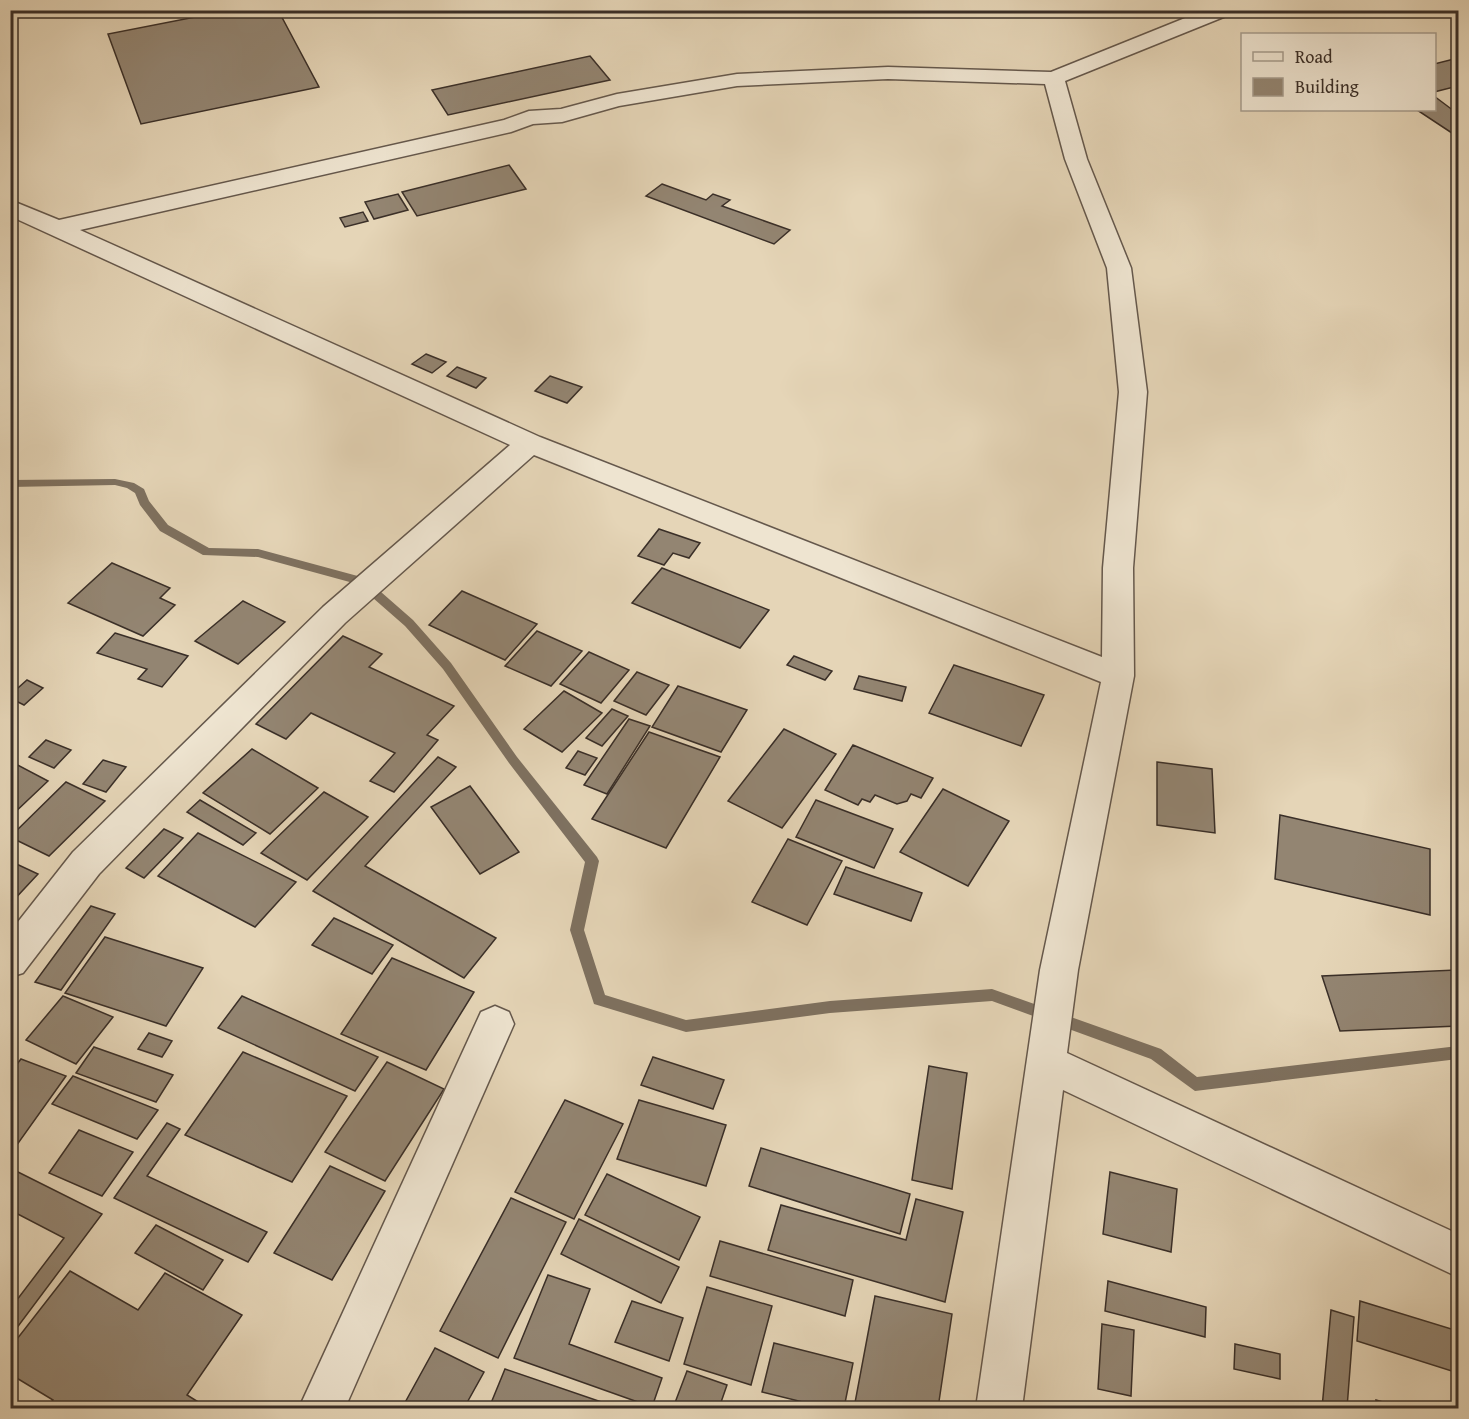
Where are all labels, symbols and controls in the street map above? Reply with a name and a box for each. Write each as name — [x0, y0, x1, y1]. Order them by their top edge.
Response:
legend — [1241, 33, 1436, 111]
text: Road — [1295, 43, 1333, 70]
text: Building — [1295, 73, 1359, 100]

